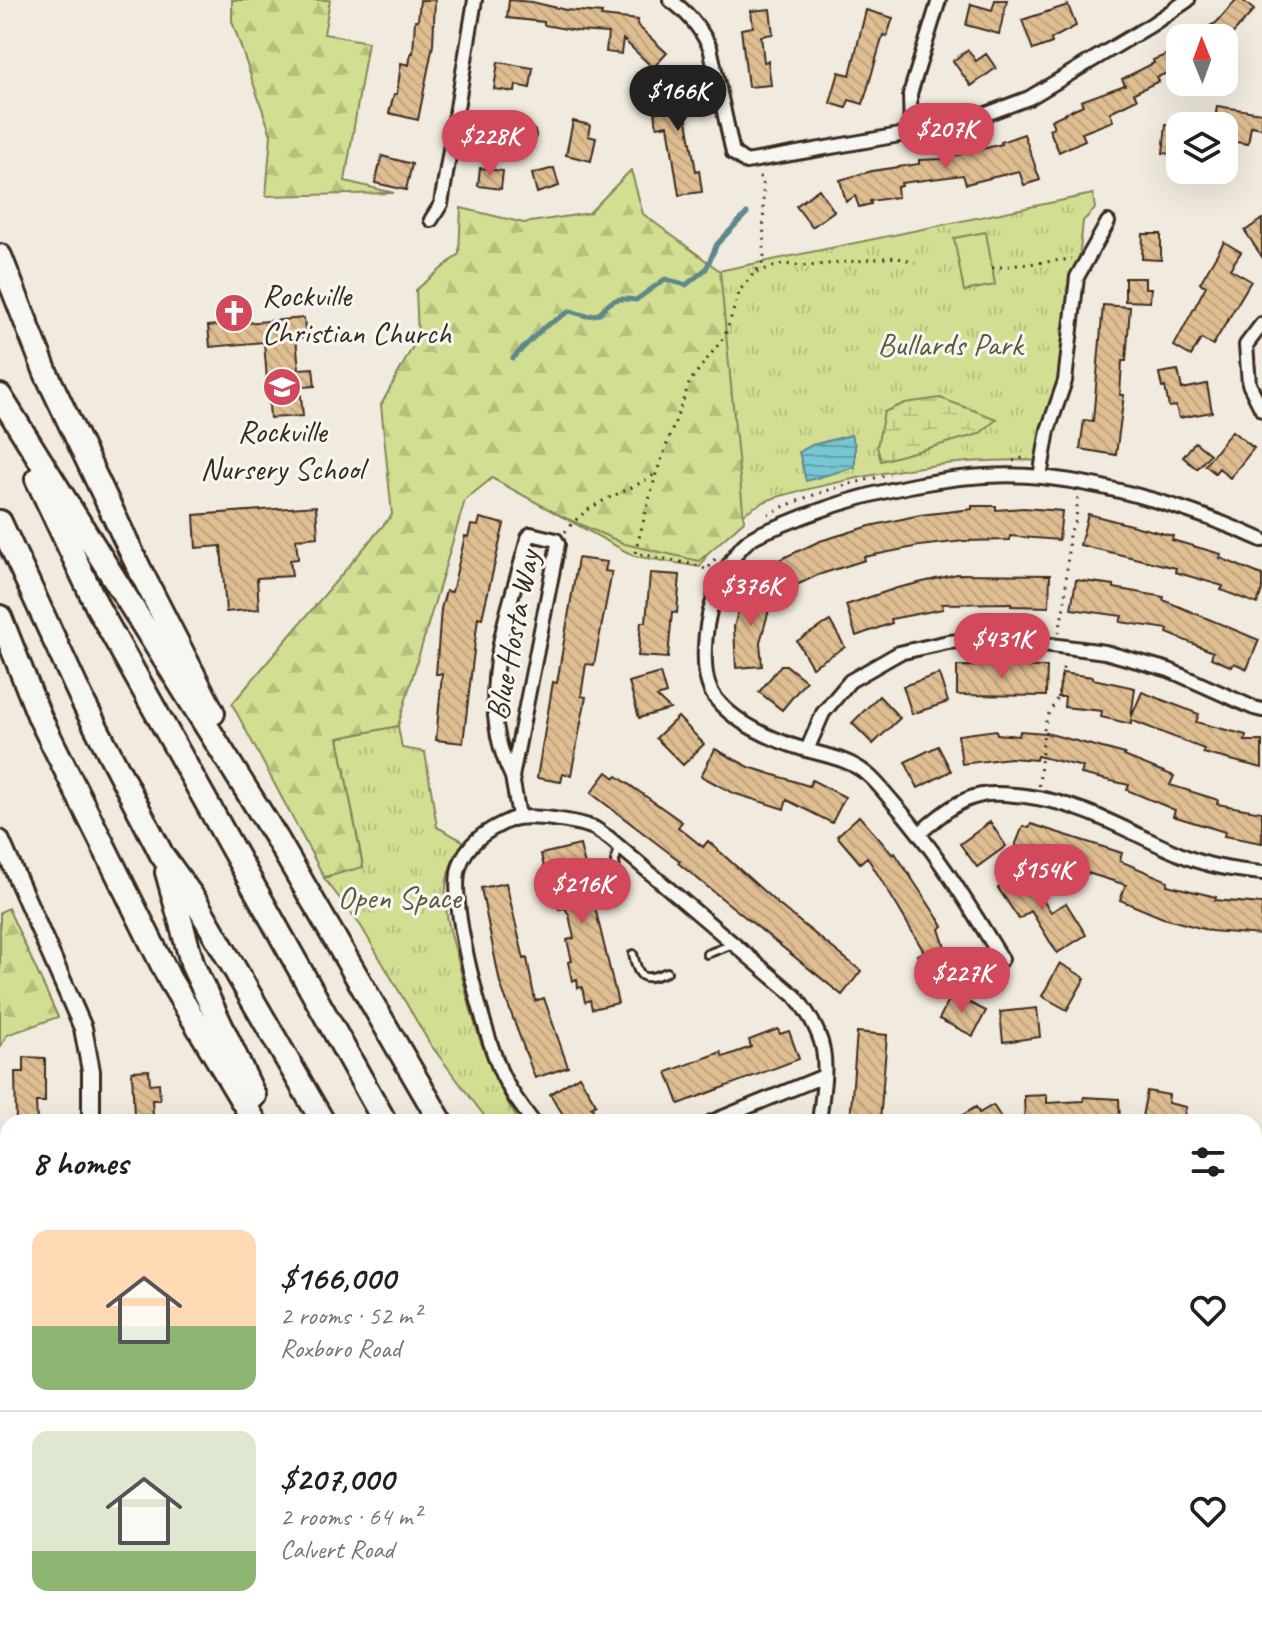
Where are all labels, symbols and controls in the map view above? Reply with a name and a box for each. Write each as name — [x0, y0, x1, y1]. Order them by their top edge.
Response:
north arrow — [1166, 24, 1238, 96]
map controls — [1166, 24, 1238, 184]
pin: $166K — [622, 65, 734, 133]
text: $166K — [647, 74, 709, 107]
pin: $207K — [890, 103, 1002, 171]
pin: $228K — [434, 110, 546, 178]
text: $207K — [916, 112, 976, 145]
button: layers — [1166, 112, 1238, 184]
text: $228K — [460, 119, 520, 152]
place label: Rockville Christian Church — [262, 275, 451, 353]
church icon: Rockville Christian Church — [213, 292, 255, 334]
park label: Bullards Park — [877, 324, 1025, 365]
school or university icon: Rockville Nursery School — [261, 366, 303, 408]
place label: Rockville Nursery School — [200, 411, 369, 489]
street label: Blue Hosta Way — [476, 544, 550, 723]
pin: $376K — [695, 560, 807, 628]
text: $376K — [721, 569, 781, 602]
pin: $431K — [946, 613, 1058, 681]
text: $431K — [972, 622, 1032, 655]
pin: $154K — [986, 844, 1098, 912]
text: $154K — [1012, 853, 1072, 886]
pin: $216K — [526, 858, 638, 926]
text: $216K — [552, 867, 612, 900]
park label: Open Space — [337, 877, 463, 918]
pin: $227K — [906, 947, 1018, 1015]
text: $227K — [932, 956, 992, 989]
icon: filters — [1186, 1140, 1230, 1184]
text: 8 homes — [32, 1141, 128, 1184]
text: $166,000 — [280, 1256, 395, 1299]
icon: home — [96, 1262, 192, 1358]
icon: heart — [1186, 1288, 1230, 1332]
text: 2 rooms · 52 m² — [280, 1299, 421, 1332]
text: Roxboro Road — [280, 1332, 401, 1365]
text: $207,000 — [280, 1457, 394, 1500]
icon: home — [96, 1463, 192, 1559]
icon: heart — [1186, 1489, 1230, 1533]
text: 2 rooms · 64 m² — [280, 1500, 421, 1533]
text: Calvert Road — [280, 1533, 394, 1566]

